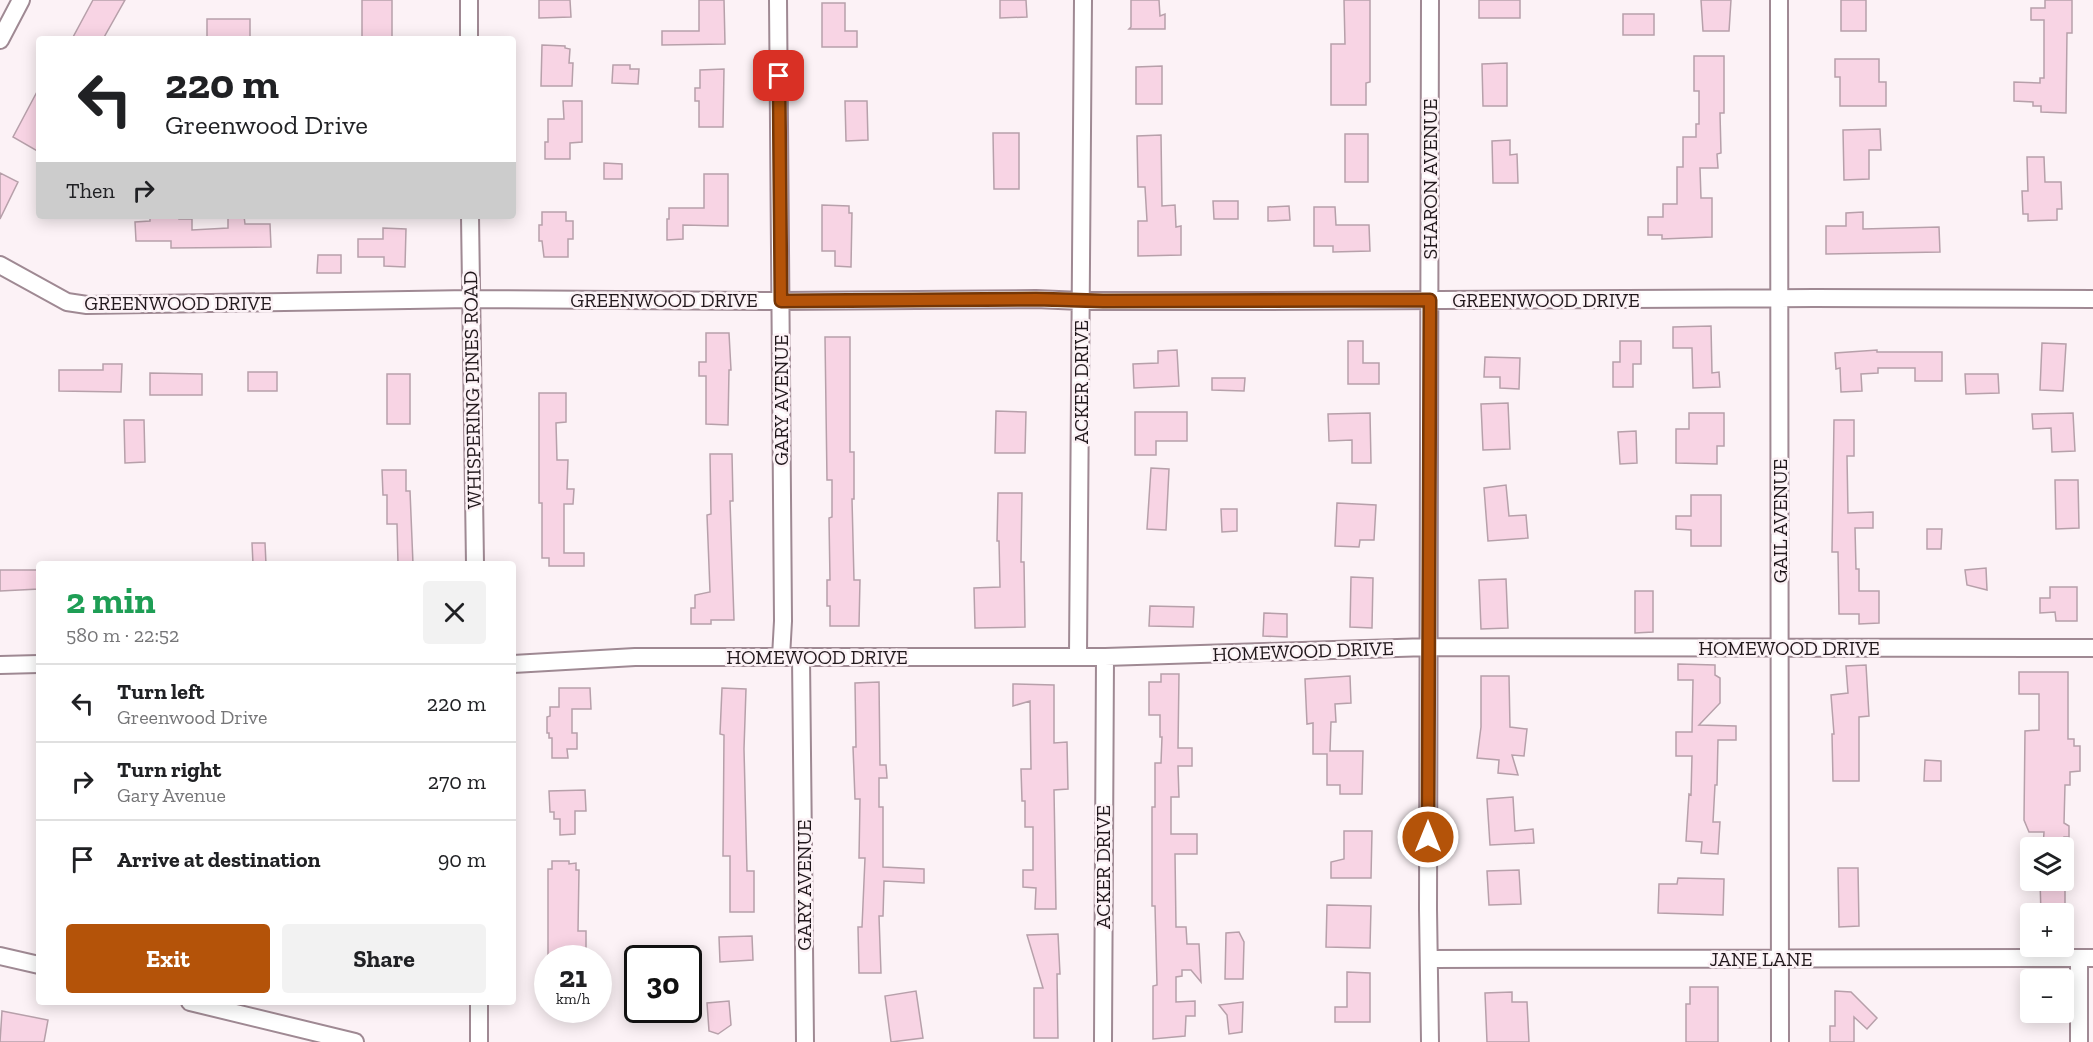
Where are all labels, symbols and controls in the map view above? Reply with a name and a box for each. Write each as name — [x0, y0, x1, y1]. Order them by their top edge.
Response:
pin — [753, 50, 804, 101]
text: 220 m — [165, 58, 279, 109]
icon: arrive — [762, 59, 795, 92]
icon: left — [66, 60, 144, 138]
street label: SHARON AVENUE — [1418, 98, 1442, 260]
text: Greenwood Drive — [165, 109, 368, 141]
icon: right — [127, 174, 160, 207]
text: Then — [66, 177, 115, 204]
street label: WHISPERING PINES ROAD — [458, 271, 486, 509]
street label: GREENWOOD DRIVE — [570, 288, 758, 312]
street label: GREENWOOD DRIVE — [1452, 288, 1640, 312]
street label: GREENWOOD DRIVE — [84, 291, 272, 315]
street label: ACKER DRIVE — [1069, 320, 1093, 444]
street label: GARY AVENUE — [769, 334, 793, 466]
street label: GAIL AVENUE — [1768, 459, 1792, 583]
text: 2 min — [66, 579, 156, 622]
button: close — [423, 581, 486, 644]
text: 580 m · 22:52 — [66, 623, 179, 647]
street label: HOMEWOOD DRIVE — [1212, 636, 1394, 666]
street label: HOMEWOOD DRIVE — [1698, 636, 1880, 660]
street label: HOMEWOOD DRIVE — [726, 645, 908, 669]
text: Turn left — [117, 678, 204, 705]
icon: left — [66, 687, 99, 720]
text: 220 m — [427, 690, 486, 717]
text: Greenwood Drive — [117, 705, 267, 729]
text: Turn right — [117, 756, 221, 783]
icon: right — [66, 765, 99, 798]
text: 270 m — [428, 768, 486, 795]
text: Gary Avenue — [117, 783, 226, 807]
street label: ACKER DRIVE — [1091, 805, 1115, 929]
position arrow — [1396, 805, 1460, 869]
street label: GARY AVENUE — [792, 819, 816, 951]
map controls — [2020, 837, 2074, 1023]
button: layers — [2020, 837, 2074, 891]
icon: arrive — [66, 843, 99, 876]
text: Arrive at destination — [117, 846, 320, 873]
text: 90 m — [438, 846, 486, 873]
button: + — [2020, 903, 2074, 957]
button: Exit — [66, 924, 270, 993]
button: Share — [282, 924, 486, 993]
speed limit sign: 30 — [624, 945, 702, 1023]
street label: JANE LANE — [1710, 947, 1812, 971]
text: 21 — [559, 959, 587, 995]
button: − — [2020, 969, 2074, 1023]
text: km/h — [556, 990, 590, 1008]

